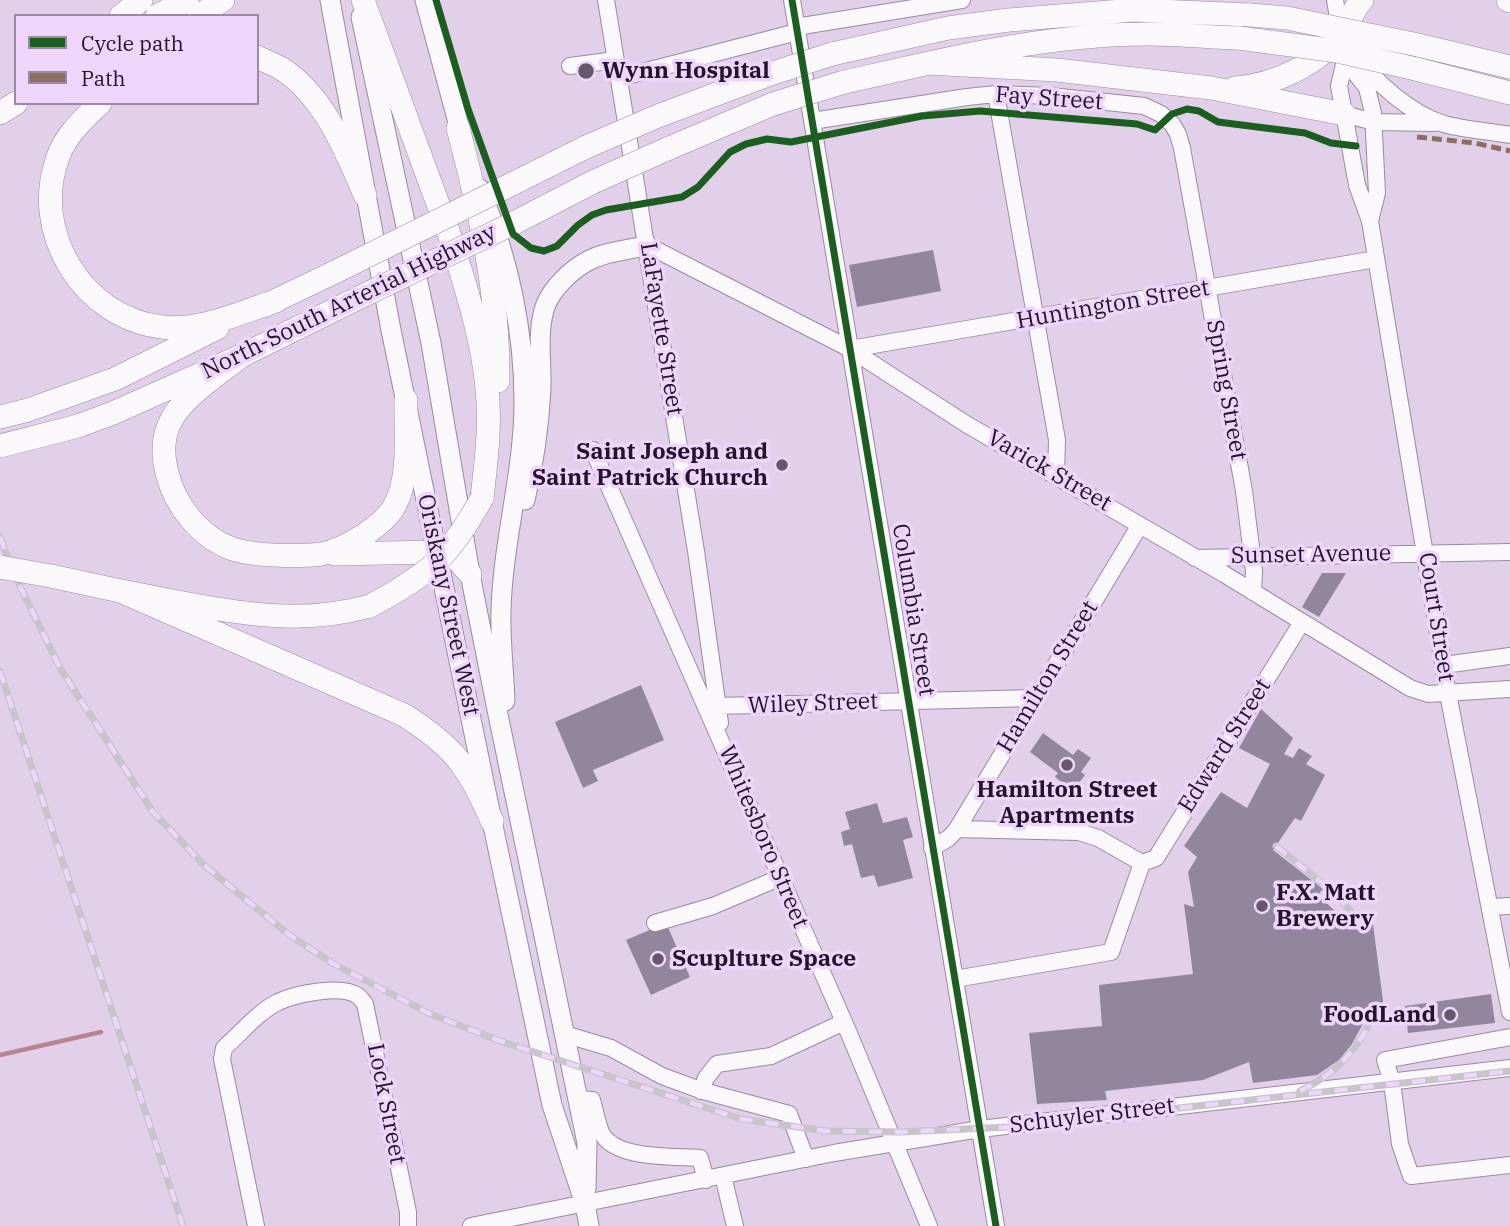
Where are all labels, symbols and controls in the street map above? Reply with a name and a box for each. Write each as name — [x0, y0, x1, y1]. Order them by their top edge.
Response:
legend — [14, 14, 259, 105]
text: Cycle path — [81, 29, 184, 57]
place label: Wynn Hospital — [602, 57, 770, 85]
marker: Wynn Hospital — [576, 61, 596, 81]
text: Path — [81, 64, 126, 92]
street label: Fay Street — [994, 81, 1104, 117]
street label: North-South Arterial Highway — [197, 219, 501, 385]
street label: LaFayette Street — [634, 241, 688, 417]
street label: Huntington Street — [1014, 274, 1212, 336]
street label: Spring Street — [1200, 318, 1252, 462]
street label: Varick Street — [982, 424, 1116, 518]
place label: Saint Joseph and Saint Patrick Church — [532, 438, 768, 492]
marker: Saint Joseph and Saint Patrick Church — [774, 457, 790, 473]
street label: Oriskany Street West — [411, 492, 485, 718]
street label: Columbia Street — [886, 522, 940, 698]
street label: Sunset Avenue — [1231, 540, 1391, 570]
street label: Court Street — [1412, 550, 1460, 684]
street label: Hamilton Street — [992, 596, 1104, 758]
street label: Edward Street — [1173, 674, 1277, 818]
street label: Wiley Street — [747, 688, 879, 720]
street label: Whitesboro Street — [712, 742, 814, 932]
marker: Hamilton Street Apartments — [1059, 757, 1075, 773]
place label: Hamilton Street Apartments — [977, 776, 1157, 830]
place label: F.X. Matt Brewery — [1276, 879, 1375, 933]
marker: F.X. Matt Brewery — [1254, 898, 1270, 914]
place label: Scuplture Space — [672, 945, 856, 973]
marker: Scuplture Space — [650, 951, 666, 967]
place label: FoodLand — [1323, 1001, 1436, 1029]
marker: FoodLand — [1442, 1007, 1458, 1023]
street label: Lock Street — [361, 1041, 411, 1167]
street label: Schuyler Street — [1008, 1092, 1176, 1140]

